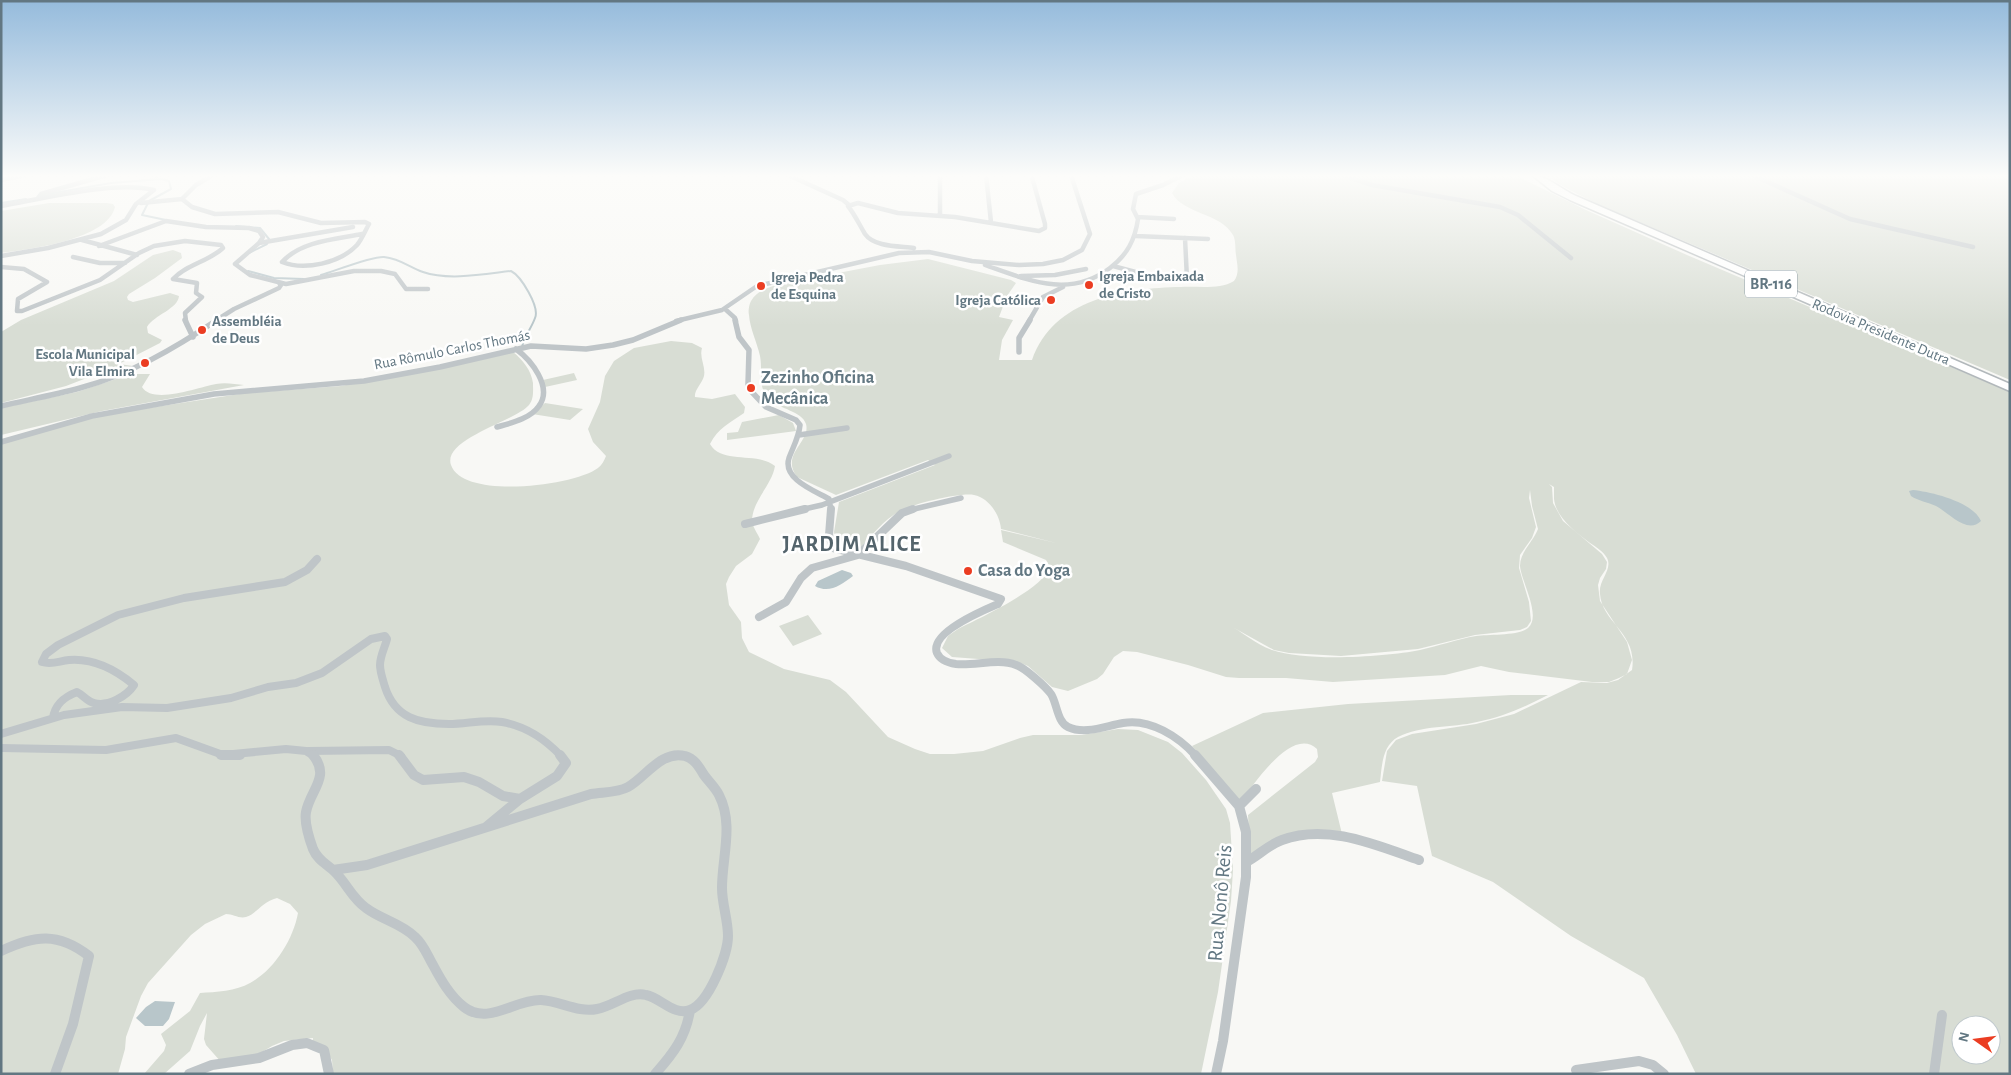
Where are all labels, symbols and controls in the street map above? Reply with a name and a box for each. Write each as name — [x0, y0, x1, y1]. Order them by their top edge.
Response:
place label: Igreja Embaixada de Cristo — [1099, 269, 1204, 301]
place label: Igreja Pedra de Esquina — [771, 270, 844, 302]
road number: BR-116 — [1745, 270, 1797, 298]
marker: Igreja Embaixada de Cristo — [1083, 279, 1095, 291]
marker: Igreja Pedra de Esquina — [755, 280, 767, 292]
place label: Igreja Católica — [955, 293, 1041, 308]
marker: Igreja Católica — [1045, 294, 1057, 306]
street label: Rodovia Presidente Dutra — [1810, 296, 1952, 368]
place label: Assembléia de Deus — [212, 314, 282, 346]
marker: Assembléia de Deus — [196, 324, 208, 336]
street label: Rua Rômulo Carlos Thomás — [373, 328, 531, 372]
place label: Escola Municipal Vila Elmira — [35, 347, 135, 379]
marker: Escola Municipal Vila Elmira — [139, 357, 151, 369]
place label: Zezinho Oficina Mecânica — [761, 369, 875, 408]
marker: Zezinho Oficina Mecânica — [745, 382, 757, 394]
district label: JARDIM ALICE — [783, 533, 921, 555]
place label: Casa do Yoga — [978, 562, 1071, 580]
marker: Casa do Yoga — [962, 565, 974, 577]
street label: Rua Nonô Reis — [1204, 844, 1236, 962]
north arrow — [1951, 1015, 2001, 1065]
text: N — [1956, 1031, 1972, 1044]

